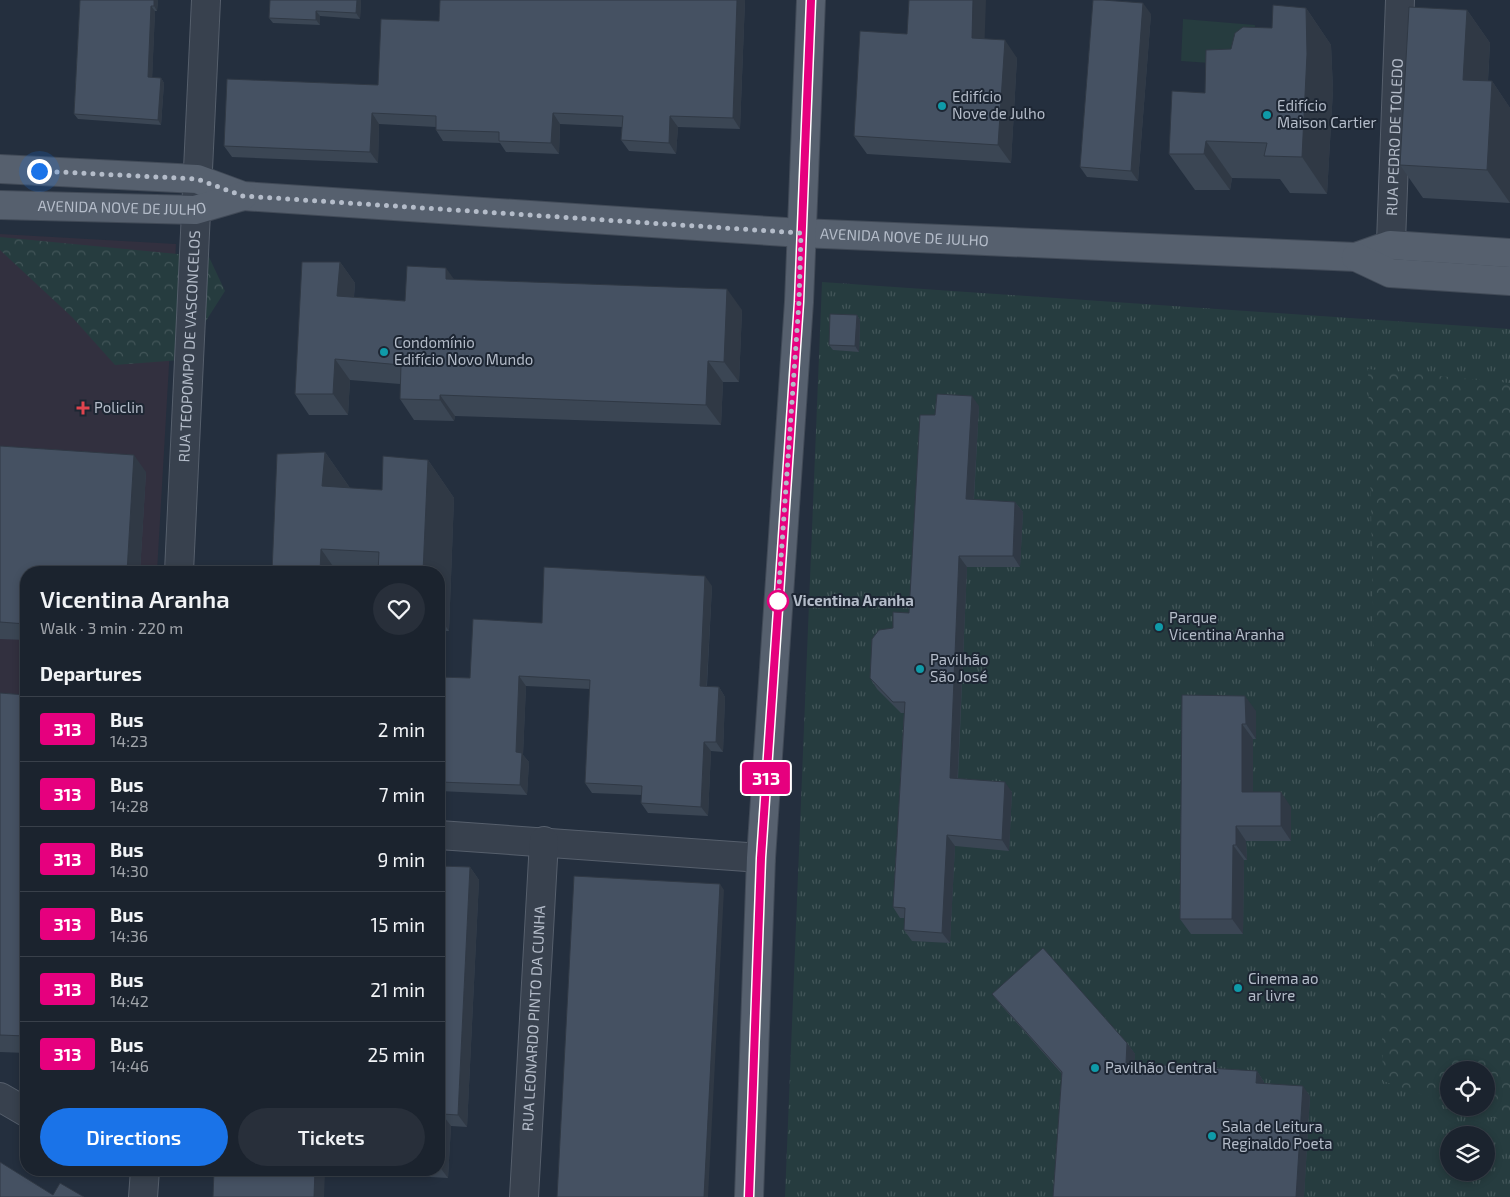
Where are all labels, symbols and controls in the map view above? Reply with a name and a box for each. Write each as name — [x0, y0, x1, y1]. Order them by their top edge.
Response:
street label: RUA PEDRO DE TOLEDO — [1382, 58, 1406, 216]
place label: Edifício Nove de Julho — [952, 87, 1045, 122]
place label: Edifício Maison Cartier — [1277, 96, 1377, 131]
marker: Edifício Nove de Julho — [936, 100, 948, 112]
marker: Edifício Maison Cartier — [1261, 109, 1273, 121]
your location — [27, 159, 52, 184]
street label: AVENIDA NOVE DE JULHO — [37, 196, 208, 218]
street label: AVENIDA NOVE DE JULHO — [820, 224, 989, 249]
street label: RUA TEOPOMPO DE VASCONCELOS — [174, 230, 203, 463]
place label: Condomínio Edifício Novo Mundo — [394, 333, 533, 368]
marker: Condomínio Edifício Novo Mundo — [378, 346, 390, 358]
place label: Policlin — [94, 398, 144, 416]
marker: Policlin — [76, 401, 90, 415]
button: heart — [373, 583, 425, 635]
text: Vicentina Aranha — [40, 584, 230, 613]
marker: Vicentina Aranha — [767, 590, 789, 612]
place label: Vicentina Aranha — [793, 591, 914, 609]
place label: Parque Vicentina Aranha — [1169, 608, 1284, 643]
text: Walk · 3 min · 220 m — [40, 618, 183, 637]
marker: Parque Vicentina Aranha — [1153, 621, 1165, 633]
place label: Pavilhão São José — [930, 650, 989, 685]
text: Departures — [40, 662, 142, 685]
marker: Pavilhão São José — [914, 663, 926, 675]
text: Bus — [110, 708, 144, 731]
text: 313 — [53, 718, 82, 740]
text: 2 min — [378, 718, 425, 741]
text: 14:23 — [110, 731, 148, 750]
line badge: 313 — [737, 762, 795, 794]
text: 313 — [752, 767, 780, 789]
text: Bus — [110, 773, 144, 796]
text: 313 — [53, 783, 82, 805]
text: 7 min — [379, 783, 425, 806]
text: 14:28 — [110, 796, 149, 815]
text: Bus — [110, 838, 144, 861]
text: 313 — [53, 848, 82, 870]
text: 9 min — [377, 848, 425, 871]
text: 14:30 — [110, 861, 149, 880]
text: Bus — [110, 903, 144, 926]
street label: RUA LEONARDO PINTO DA CUNHA — [518, 904, 548, 1132]
text: 313 — [53, 913, 82, 935]
text: 15 min — [371, 913, 425, 936]
text: 14:36 — [110, 926, 148, 945]
text: Bus — [110, 968, 144, 991]
place label: Cinema ao ar livre — [1248, 969, 1319, 1004]
text: 313 — [53, 978, 82, 1000]
text: 21 min — [370, 978, 425, 1001]
marker: Cinema ao ar livre — [1232, 982, 1244, 994]
text: 14:42 — [110, 991, 149, 1010]
text: Bus — [110, 1033, 144, 1056]
text: 313 — [53, 1043, 82, 1065]
text: 25 min — [368, 1043, 425, 1066]
text: 14:46 — [110, 1056, 149, 1075]
place label: Pavilhão Central — [1105, 1058, 1217, 1076]
map controls — [1440, 1061, 1495, 1181]
button: locate — [1440, 1061, 1495, 1116]
marker: Pavilhão Central — [1089, 1062, 1101, 1074]
button: Directions — [40, 1108, 228, 1166]
button: Tickets — [238, 1108, 425, 1166]
place label: Sala de Leitura Reginaldo Poeta — [1222, 1117, 1333, 1152]
button: layers — [1440, 1126, 1495, 1181]
marker: Sala de Leitura Reginaldo Poeta — [1206, 1130, 1218, 1142]

